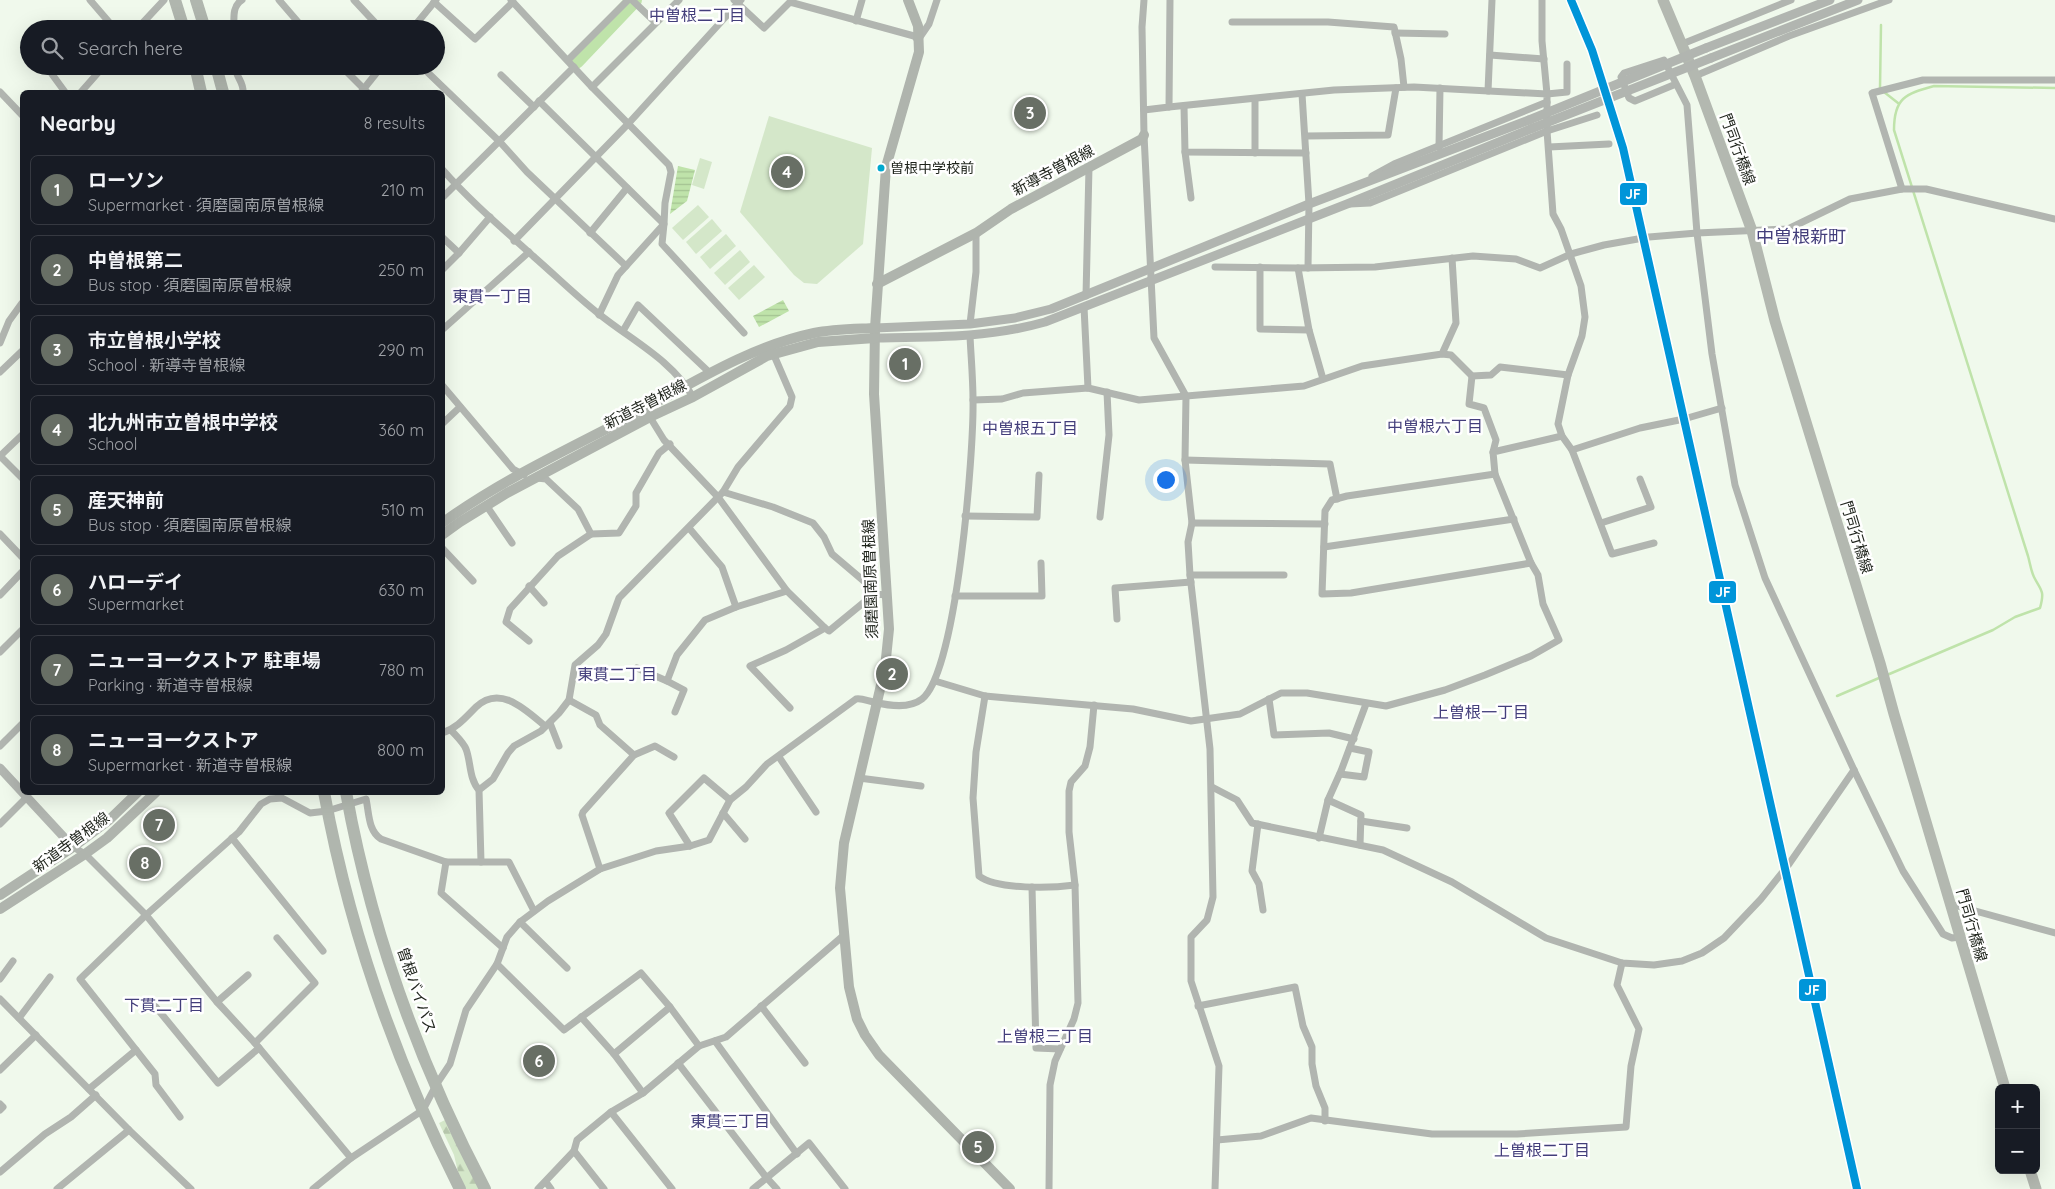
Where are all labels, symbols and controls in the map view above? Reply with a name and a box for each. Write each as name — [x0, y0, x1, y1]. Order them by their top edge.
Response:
district label: 中曽根二丁目 — [649, 5, 745, 25]
search box — [20, 20, 445, 75]
icon: search — [38, 34, 66, 62]
text: Search here — [78, 36, 183, 60]
pin: 3 — [1014, 94, 1046, 132]
text: Nearby — [40, 110, 116, 136]
street label: 門司行橋線 — [1716, 111, 1760, 187]
text: 8 results — [364, 113, 425, 133]
street label: 新導寺曽根線 — [1009, 140, 1097, 200]
pin: 4 — [771, 153, 803, 191]
place label: 曽根中学校前 — [890, 159, 974, 177]
marker: 曽根中学校前 — [876, 163, 886, 173]
text: ローソン — [88, 168, 164, 192]
text: 1 — [54, 180, 60, 200]
text: 210 m — [381, 180, 424, 200]
line badge: JF — [1619, 182, 1648, 206]
text: JF — [1625, 185, 1641, 203]
text: Supermarket · 須磨園南原曽根線 — [88, 195, 324, 215]
district label: 中曽根新町 — [1756, 225, 1846, 248]
text: 中曽根第二 — [88, 248, 183, 272]
text: 2 — [52, 260, 62, 280]
text: 250 m — [378, 260, 424, 280]
text: Bus stop · 須磨園南原曽根線 — [88, 275, 291, 295]
district label: 東貫一丁目 — [452, 286, 532, 306]
text: 市立曽根小学校 — [88, 328, 221, 352]
text: 3 — [53, 340, 61, 360]
text: 290 m — [378, 340, 424, 360]
pin: 1 — [889, 345, 921, 383]
text: School · 新導寺曽根線 — [88, 355, 245, 375]
street label: 新道寺曽根線 — [601, 375, 689, 433]
text: 北九州市立曽根中学校 — [88, 410, 278, 434]
district label: 中曽根六丁目 — [1387, 416, 1483, 436]
district label: 中曽根五丁目 — [982, 418, 1078, 438]
text: 4 — [52, 420, 62, 440]
text: 360 m — [379, 420, 424, 440]
text: School — [88, 434, 137, 454]
your location — [1153, 467, 1179, 493]
text: 産天神前 — [88, 488, 164, 512]
street label: 門司行橋線 — [1837, 498, 1877, 576]
text: 5 — [52, 500, 62, 520]
text: 510 m — [381, 500, 424, 520]
text: Bus stop · 須磨園南原曽根線 — [88, 515, 291, 535]
street label: 須磨園南原曽根線 — [858, 519, 882, 639]
text: ハローデイ — [88, 570, 183, 594]
text: 6 — [53, 580, 61, 600]
text: 630 m — [379, 580, 424, 600]
line badge: JF — [1708, 580, 1737, 604]
text: JF — [1715, 583, 1731, 601]
text: Supermarket — [88, 594, 184, 614]
text: ニューヨークストア 駐車場 — [88, 648, 321, 672]
pin: 2 — [876, 655, 908, 693]
text: 7 — [53, 660, 61, 680]
text: 780 m — [379, 660, 424, 680]
district label: 東貫二丁目 — [577, 664, 657, 684]
text: Parking · 新道寺曽根線 — [88, 675, 252, 695]
district label: 上曽根一丁目 — [1433, 702, 1529, 722]
text: ニューヨークストア — [88, 728, 258, 752]
text: 8 — [53, 740, 61, 760]
text: 800 m — [377, 740, 424, 760]
text: Supermarket · 新道寺曽根線 — [88, 755, 292, 775]
pin: 7 — [143, 806, 175, 844]
street label: 新道寺曽根線 — [29, 808, 113, 876]
pin: 8 — [129, 844, 161, 882]
street label: 門司行橋線 — [1953, 886, 1991, 964]
street label: 曽根バイパス — [393, 944, 441, 1036]
line badge: JF — [1798, 978, 1827, 1002]
text: JF — [1804, 981, 1820, 999]
district label: 下貫二丁目 — [124, 995, 204, 1015]
district label: 上曽根三丁目 — [997, 1026, 1093, 1046]
pin: 6 — [523, 1042, 555, 1080]
map controls — [1995, 1084, 2040, 1174]
button: + — [1995, 1084, 2040, 1129]
district label: 東貫三丁目 — [690, 1111, 770, 1131]
pin: 5 — [962, 1128, 994, 1166]
button: − — [1995, 1129, 2040, 1174]
district label: 上曽根二丁目 — [1494, 1140, 1590, 1160]

